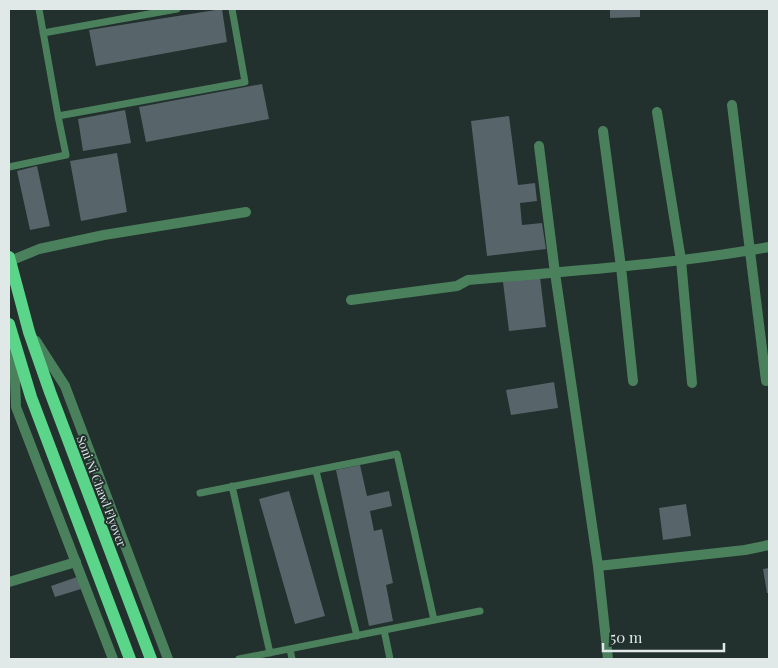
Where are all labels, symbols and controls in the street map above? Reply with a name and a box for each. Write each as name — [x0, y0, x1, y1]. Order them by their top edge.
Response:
street label: Soni Ni Chawl Flyover — [73, 433, 131, 550]
scale bar — [603, 620, 724, 652]
text: 50 m — [610, 627, 643, 647]

